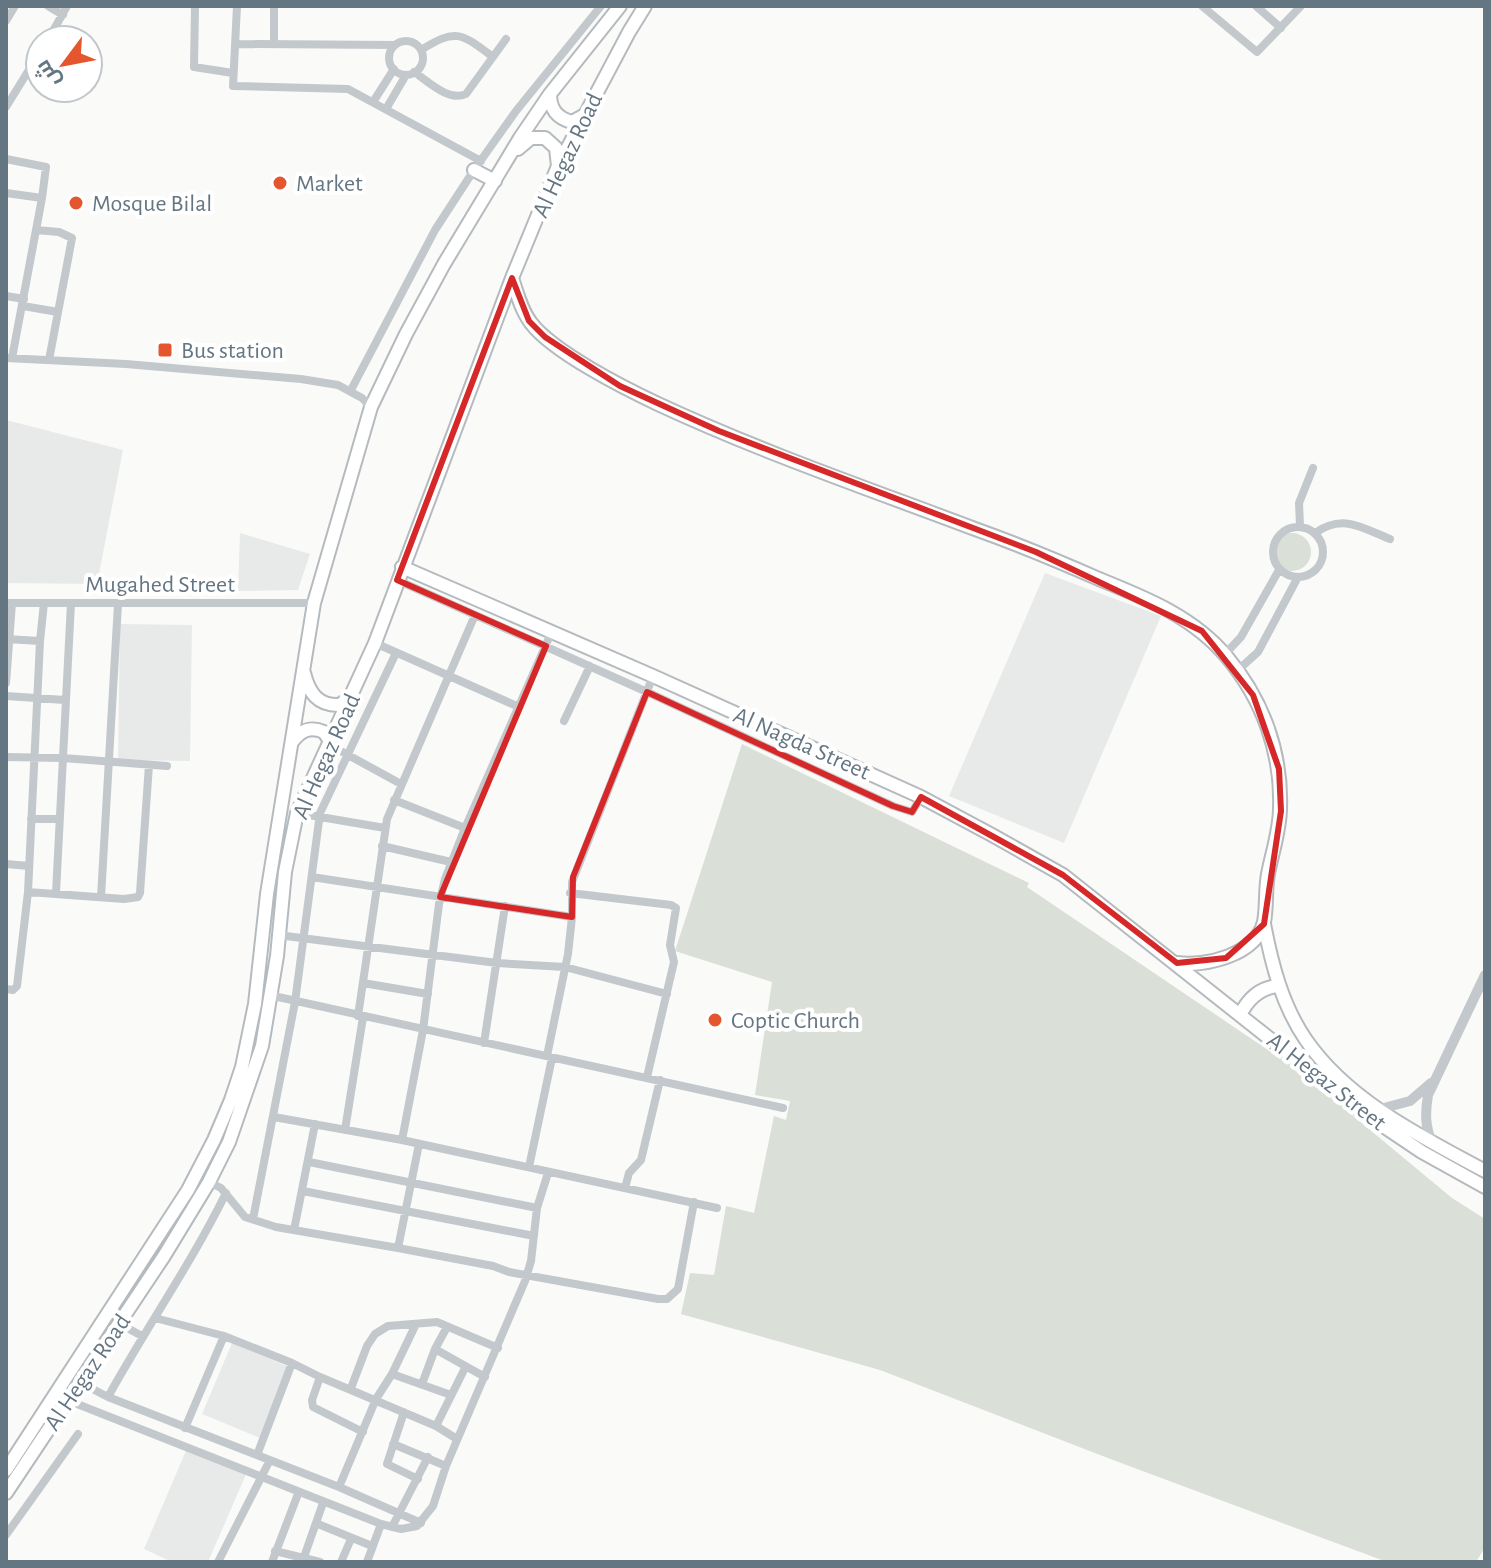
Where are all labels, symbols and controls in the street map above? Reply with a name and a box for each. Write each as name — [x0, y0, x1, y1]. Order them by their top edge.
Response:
north arrow — [24, 24, 104, 104]
text: ش — [30, 55, 66, 92]
street label: Al Hegaz Road — [529, 89, 607, 221]
place label: Market — [296, 172, 363, 196]
marker: Market — [271, 174, 289, 192]
place label: Mosque Bilal — [92, 192, 212, 216]
marker: Mosque Bilal — [67, 194, 85, 212]
place label: Bus station — [181, 339, 284, 363]
marker: Bus station — [156, 341, 174, 359]
street label: Mugahed Street — [85, 573, 235, 597]
street label: Al Hegaz Road — [289, 690, 365, 823]
street label: Al Nagda Street — [730, 703, 874, 785]
place label: Coptic Church — [731, 1009, 860, 1033]
marker: Coptic Church — [706, 1011, 724, 1029]
street label: Al Hegaz Street — [1263, 1028, 1391, 1136]
street label: Al Hegaz Road — [40, 1310, 135, 1435]

